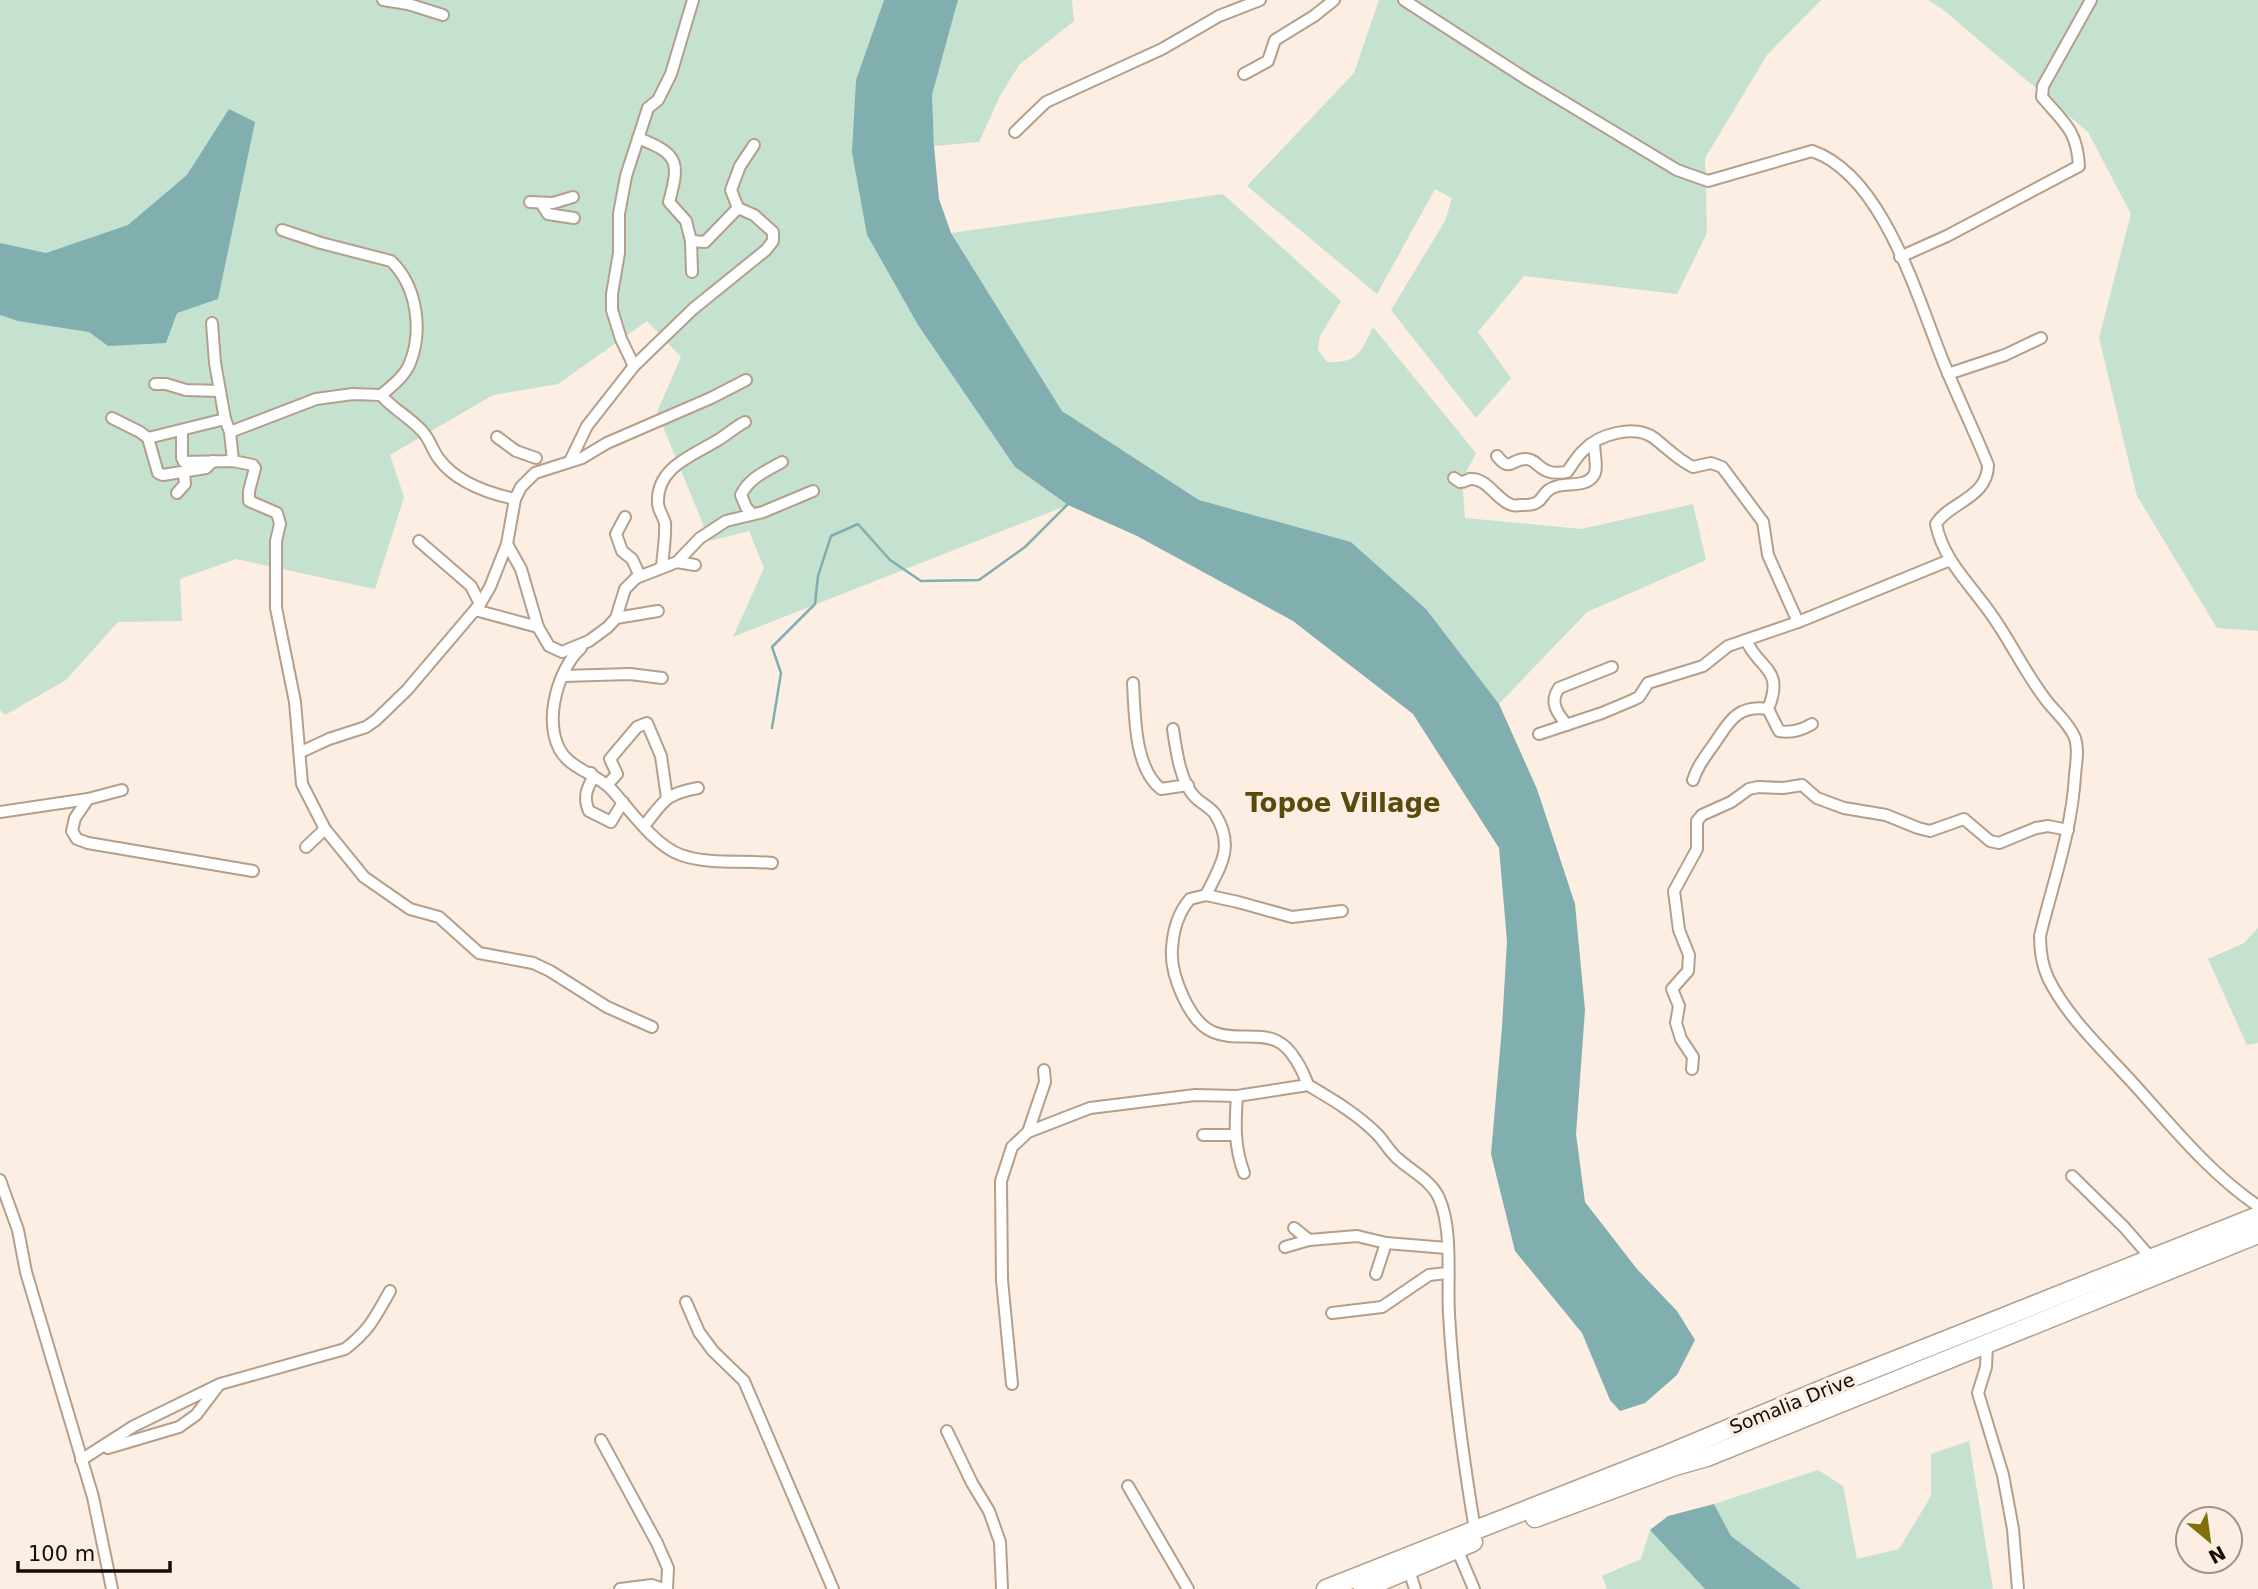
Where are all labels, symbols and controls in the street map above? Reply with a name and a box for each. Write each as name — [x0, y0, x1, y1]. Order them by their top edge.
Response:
district label: Topoe Village — [1245, 788, 1441, 818]
street label: Somalia Drive — [1726, 1368, 1858, 1438]
north arrow — [2174, 1505, 2244, 1575]
scale bar — [18, 1530, 170, 1574]
text: N — [2205, 1541, 2230, 1568]
text: 100 m — [28, 1542, 95, 1566]

